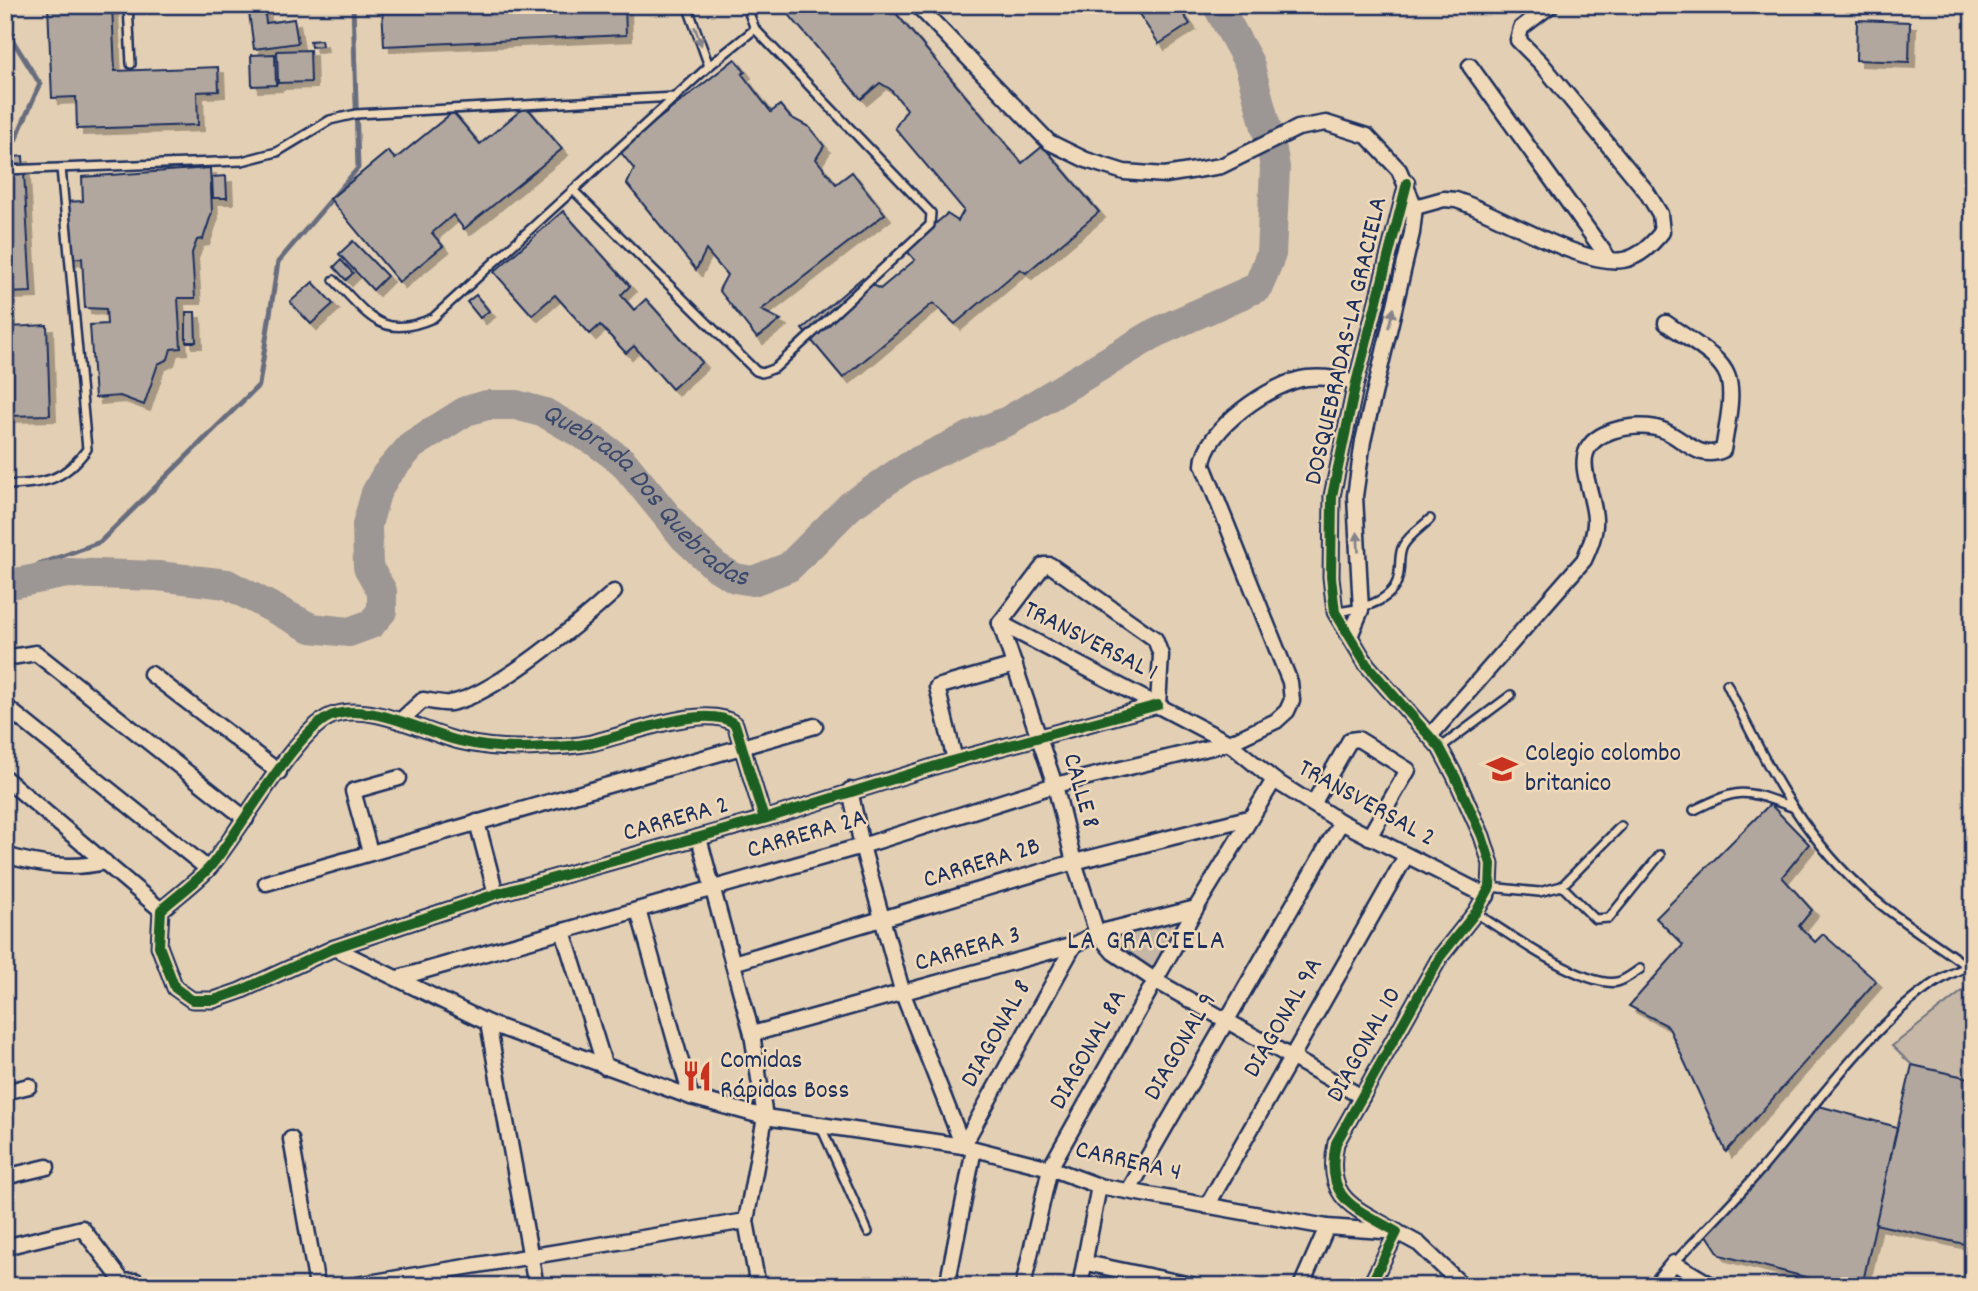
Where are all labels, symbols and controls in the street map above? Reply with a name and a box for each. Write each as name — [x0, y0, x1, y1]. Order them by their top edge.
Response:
one-way arrow — [693, 25, 704, 46]
street label: DOSQUEBRADAS-LA GRACIELA — [1296, 193, 1398, 489]
one-way arrow — [1386, 307, 1397, 329]
water label: Quebrada Dos Quebradas — [534, 395, 752, 600]
one-way arrow — [1352, 531, 1363, 553]
street label: TRANSVERSAL 1 — [1016, 592, 1164, 692]
place label: Colegio colombo britanico — [1525, 736, 1681, 803]
street label: CALLE 8 — [1052, 749, 1108, 833]
street label: TRANSVERSAL 2 — [1290, 751, 1442, 857]
school or university icon: Colegio colombo britanico — [1485, 752, 1519, 786]
street label: CARRERA 2 — [619, 787, 733, 853]
street label: CARRERA 2A — [743, 800, 871, 870]
street label: CARRERA 2B — [919, 829, 1045, 899]
street label: CARRERA 3 — [911, 917, 1025, 983]
district label: LA GRACIELA — [1067, 923, 1227, 963]
street label: DIAGONAL 9A — [1235, 951, 1333, 1085]
street label: DIAGONAL 8 — [952, 974, 1042, 1094]
street label: DIAGONAL 10 — [1318, 980, 1412, 1110]
street label: DIAGONAL 8A — [1041, 983, 1137, 1117]
street label: DIAGONAL 9 — [1135, 986, 1227, 1108]
place label: Comidas Rápidas Boss — [720, 1043, 849, 1110]
restaurant icon: Comidas Rápidas Boss — [680, 1059, 714, 1093]
street label: CARRERA 4 — [1071, 1132, 1185, 1192]

